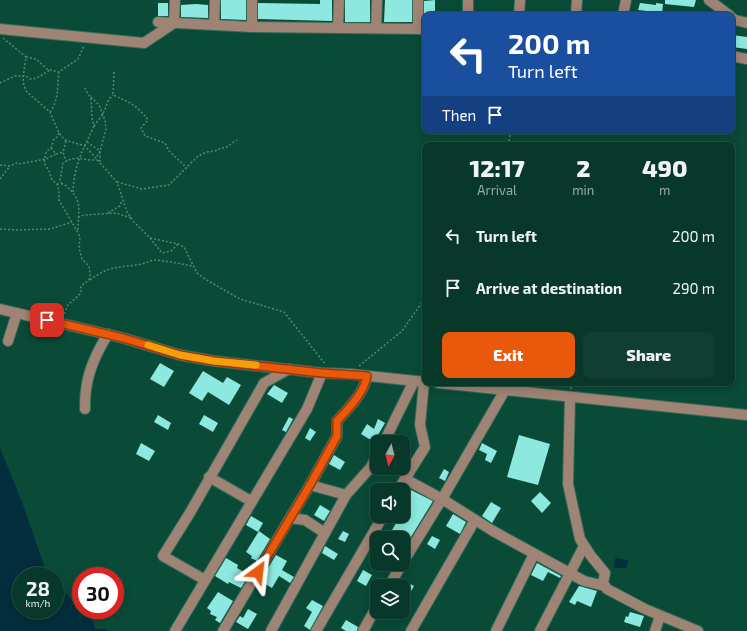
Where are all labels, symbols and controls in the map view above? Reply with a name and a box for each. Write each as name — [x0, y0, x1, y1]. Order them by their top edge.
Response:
text: 200 m — [508, 26, 590, 60]
icon: left — [442, 28, 494, 80]
text: Turn left — [508, 60, 578, 82]
icon: arrive — [484, 104, 506, 126]
text: Then — [442, 106, 476, 124]
text: 12:17 — [470, 153, 525, 182]
text: 2 — [576, 153, 590, 182]
text: 490 — [642, 153, 687, 182]
text: Arrival — [477, 182, 517, 198]
text: min — [572, 182, 594, 198]
text: m — [659, 182, 670, 198]
icon: left — [442, 225, 464, 247]
text: Turn left — [476, 227, 537, 245]
text: 200 m — [672, 227, 715, 245]
icon: arrive — [442, 277, 464, 299]
text: Arrive at destination — [476, 279, 622, 297]
text: 290 m — [672, 279, 715, 297]
pin — [30, 303, 64, 337]
icon: arrive — [36, 309, 58, 331]
button: Exit — [442, 332, 575, 378]
button: Share — [583, 332, 715, 378]
north arrow — [370, 435, 410, 475]
map controls — [370, 435, 410, 619]
button: sound — [370, 483, 410, 523]
button: search — [370, 531, 410, 571]
position arrow — [237, 551, 279, 593]
speed limit sign: 30 — [72, 567, 124, 619]
text: 28 — [26, 576, 50, 600]
button: layers — [370, 579, 410, 619]
text: km/h — [26, 597, 50, 609]

